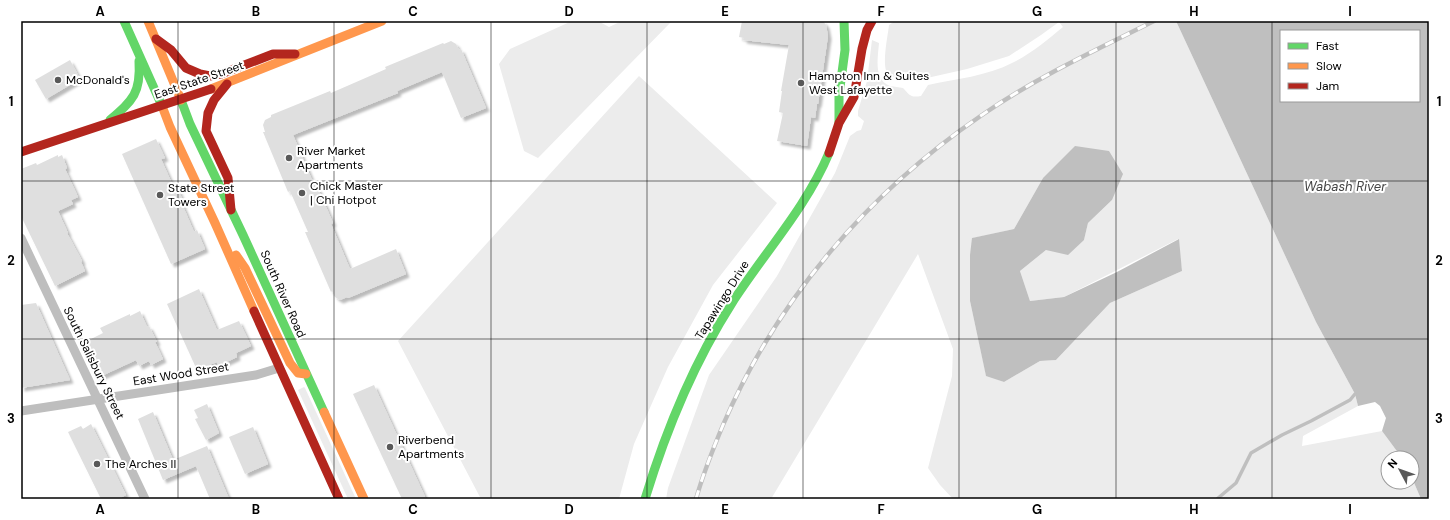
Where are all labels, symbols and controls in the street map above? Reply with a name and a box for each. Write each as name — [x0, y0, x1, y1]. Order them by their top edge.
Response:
text: A — [95, 3, 105, 20]
text: B — [252, 3, 260, 20]
text: C — [408, 3, 418, 20]
text: D — [564, 3, 574, 20]
text: E — [721, 3, 729, 20]
text: F — [877, 3, 885, 20]
text: G — [1032, 3, 1042, 20]
text: H — [1189, 3, 1199, 20]
text: I — [1348, 3, 1352, 20]
legend — [1280, 30, 1420, 102]
text: Fast — [1316, 38, 1339, 54]
street label: East State Street — [152, 57, 246, 103]
text: Slow — [1316, 58, 1342, 74]
place label: Hampton Inn & Suites West Lafayette — [809, 68, 929, 98]
place label: McDonald's — [66, 72, 130, 88]
marker: McDonald's — [53, 75, 63, 85]
marker: Hampton Inn & Suites West Lafayette — [796, 78, 806, 88]
text: Jam — [1316, 78, 1339, 94]
text: 1 — [9, 93, 13, 110]
text: 1 — [1437, 93, 1441, 110]
place label: River Market Apartments — [297, 143, 366, 173]
marker: River Market Apartments — [284, 153, 294, 163]
place label: Chick Master | Chi Hotpot — [310, 178, 383, 208]
water label: Wabash River — [1304, 178, 1387, 195]
place label: State Street Towers — [168, 180, 235, 210]
marker: Chick Master | Chi Hotpot — [297, 188, 307, 198]
marker: State Street Towers — [155, 190, 165, 200]
street label: South River Road — [257, 248, 309, 340]
text: 2 — [7, 252, 15, 269]
text: 2 — [1435, 252, 1443, 269]
street label: Tapawingo Drive — [691, 257, 753, 343]
street label: South Salisbury Street — [60, 304, 128, 422]
street label: East Wood Street — [132, 358, 230, 389]
text: 3 — [7, 410, 15, 427]
text: 3 — [1435, 410, 1443, 427]
place label: Riverbend Apartments — [398, 432, 464, 462]
marker: Riverbend Apartments — [385, 442, 395, 452]
north arrow — [1380, 450, 1420, 490]
place label: The Arches II — [105, 456, 176, 472]
text: N — [1385, 456, 1400, 471]
marker: The Arches II — [92, 459, 102, 469]
text: A — [95, 501, 105, 518]
text: B — [252, 501, 260, 518]
text: C — [408, 501, 418, 518]
text: D — [564, 501, 574, 518]
text: E — [721, 501, 729, 518]
text: F — [877, 501, 885, 518]
text: G — [1032, 501, 1042, 518]
text: H — [1189, 501, 1199, 518]
text: I — [1348, 501, 1352, 518]

